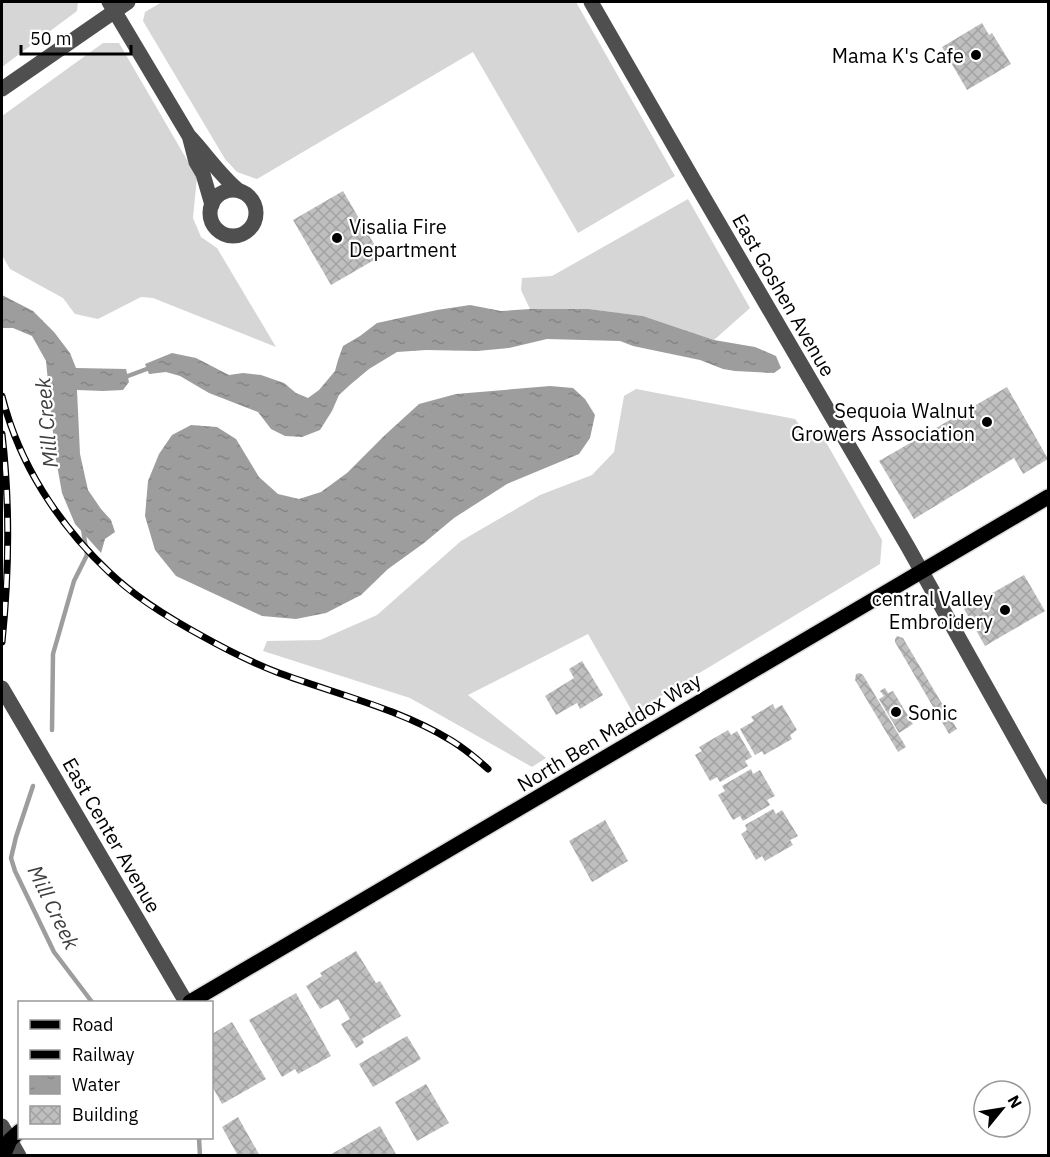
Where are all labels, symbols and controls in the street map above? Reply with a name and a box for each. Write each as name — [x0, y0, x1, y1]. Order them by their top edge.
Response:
scale bar — [21, 18, 130, 56]
text: 50 m — [30, 27, 72, 50]
place label: Mama K's Cafe — [832, 42, 964, 69]
marker: Mama K's Cafe — [969, 48, 983, 62]
street label: East Goshen Avenue — [726, 209, 842, 381]
place label: Visalia Fire Department — [349, 213, 457, 263]
marker: Visalia Fire Department — [330, 231, 344, 245]
water label: Mill Creek — [28, 376, 64, 469]
place label: Sequoia Walnut Growers Association — [791, 397, 975, 447]
marker: Sequoia Walnut Growers Association — [980, 415, 994, 429]
place label: central Valley Embroidery — [872, 585, 993, 635]
marker: central Valley Embroidery — [998, 603, 1012, 617]
street label: North Ben Maddox Way — [512, 666, 706, 798]
place label: Sonic — [908, 699, 957, 726]
marker: Sonic — [889, 705, 903, 719]
street label: East Center Avenue — [57, 752, 168, 918]
water label: Mill Creek — [22, 860, 87, 955]
legend — [18, 1001, 213, 1139]
text: Road — [72, 1013, 113, 1036]
text: Railway — [72, 1043, 134, 1066]
text: Water — [72, 1073, 121, 1096]
north arrow — [972, 1079, 1032, 1139]
text: N — [1003, 1091, 1027, 1112]
text: Building — [72, 1103, 139, 1126]

